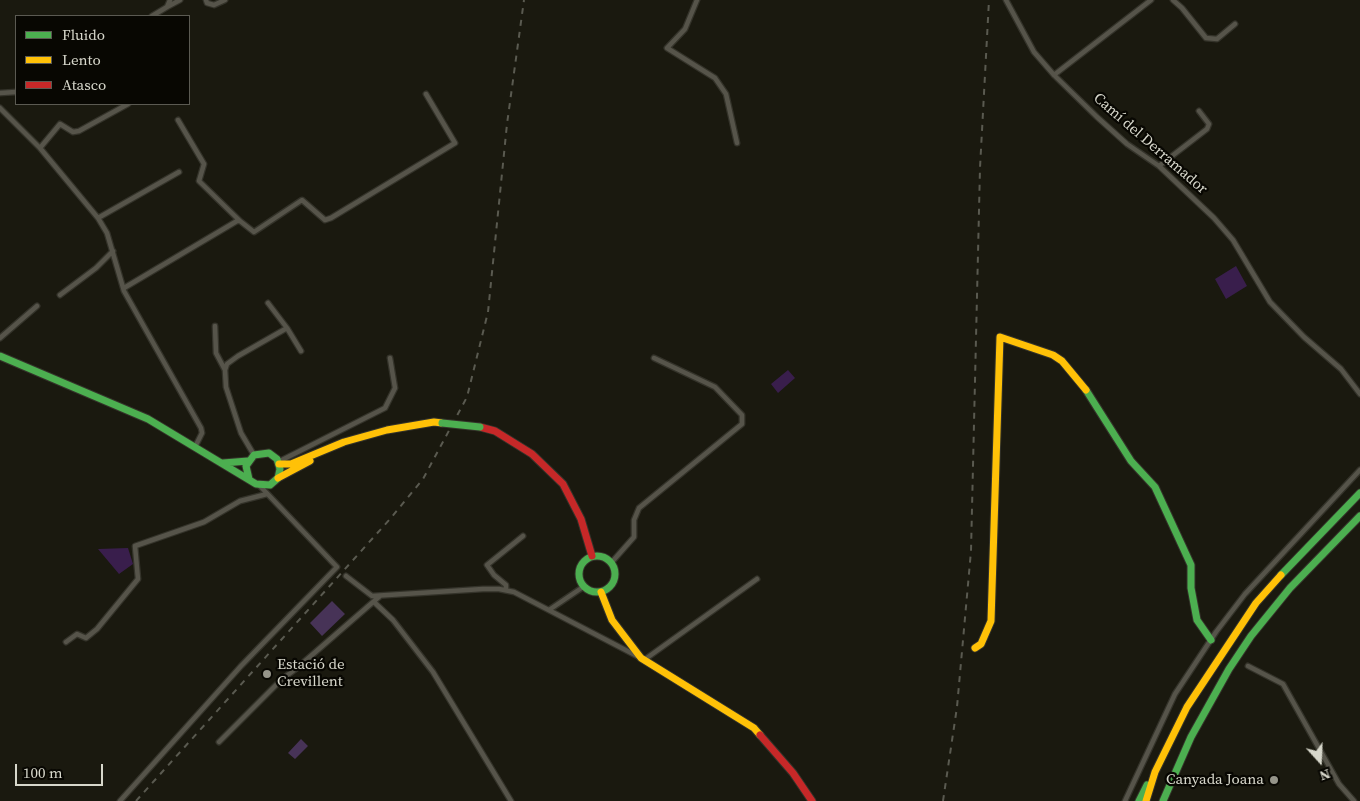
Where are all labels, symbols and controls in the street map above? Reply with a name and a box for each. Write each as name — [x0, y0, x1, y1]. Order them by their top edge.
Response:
legend — [15, 15, 190, 105]
text: Fluido — [62, 24, 105, 45]
text: Lento — [62, 49, 101, 70]
text: Atasco — [62, 74, 106, 95]
street label: Camí del Derramador — [1089, 90, 1211, 198]
place label: Estació de Crevillent — [277, 656, 345, 691]
marker: Estació de Crevillent — [261, 668, 273, 680]
north arrow — [1295, 736, 1345, 786]
scale bar — [18, 754, 105, 786]
text: 100 m — [23, 762, 63, 783]
text: N — [1317, 764, 1333, 786]
place label: Canyada Joana — [1166, 771, 1264, 789]
marker: Canyada Joana — [1268, 774, 1280, 786]

